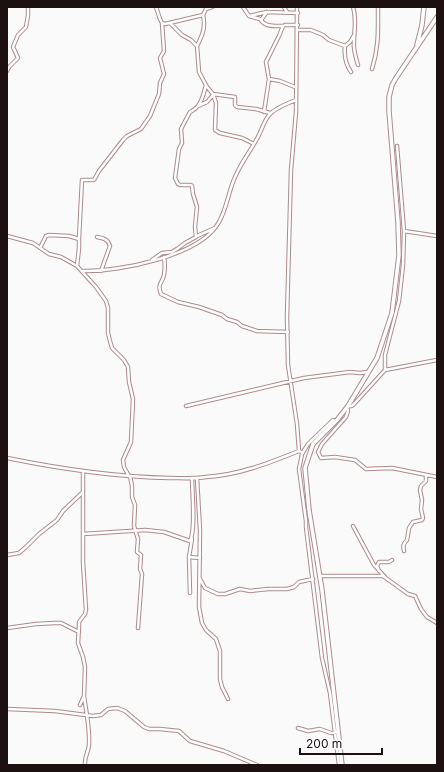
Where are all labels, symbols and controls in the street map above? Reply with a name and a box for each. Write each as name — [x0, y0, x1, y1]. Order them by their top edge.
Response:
scale bar — [300, 730, 382, 756]
text: 200 m — [306, 736, 342, 751]

